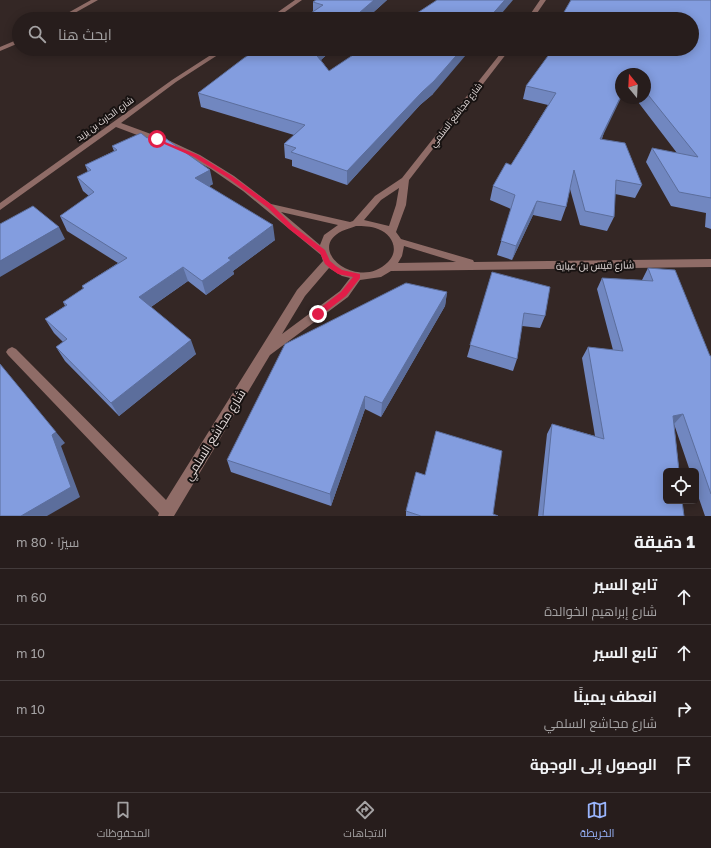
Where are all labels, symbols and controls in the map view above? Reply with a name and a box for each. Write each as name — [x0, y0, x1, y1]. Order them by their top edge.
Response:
search box — [12, 12, 699, 56]
icon: search — [26, 23, 48, 45]
text: ابحث هنا — [58, 25, 112, 43]
north arrow — [615, 68, 651, 104]
street label: شارع مجاشع السلمي — [427, 80, 486, 150]
street label: شارع الحارث بن يزيد — [74, 94, 136, 144]
route start — [148, 130, 166, 148]
street label: شارع قيس بن عباية — [556, 258, 634, 273]
route end — [309, 305, 327, 323]
street label: شارع مجاشع السلمي — [181, 386, 251, 485]
map controls — [663, 468, 699, 504]
button: locate — [663, 468, 699, 504]
text: 1 دقيقة — [634, 531, 695, 552]
text: سيرًا · 80 m — [16, 534, 79, 550]
text: تابع السير — [594, 575, 657, 593]
icon: ahead — [673, 586, 695, 608]
text: 60 m — [16, 589, 47, 605]
text: شارع إبراهيم الخوالدة — [544, 603, 657, 619]
icon: ahead — [673, 642, 695, 664]
text: تابع السير — [594, 643, 657, 661]
text: 10 m — [16, 645, 45, 661]
text: انعطف يمينًا — [573, 687, 657, 705]
icon: right — [673, 698, 695, 720]
text: 10 m — [16, 701, 45, 717]
text: شارع مجاشع السلمي — [544, 715, 657, 731]
icon: arrive — [673, 754, 695, 776]
text: الوصول إلى الوجهة — [530, 755, 657, 773]
tab: المحفوظات — [97, 799, 150, 843]
tab: الاتجاهات — [343, 799, 387, 843]
tab: الخريطة — [580, 799, 614, 843]

